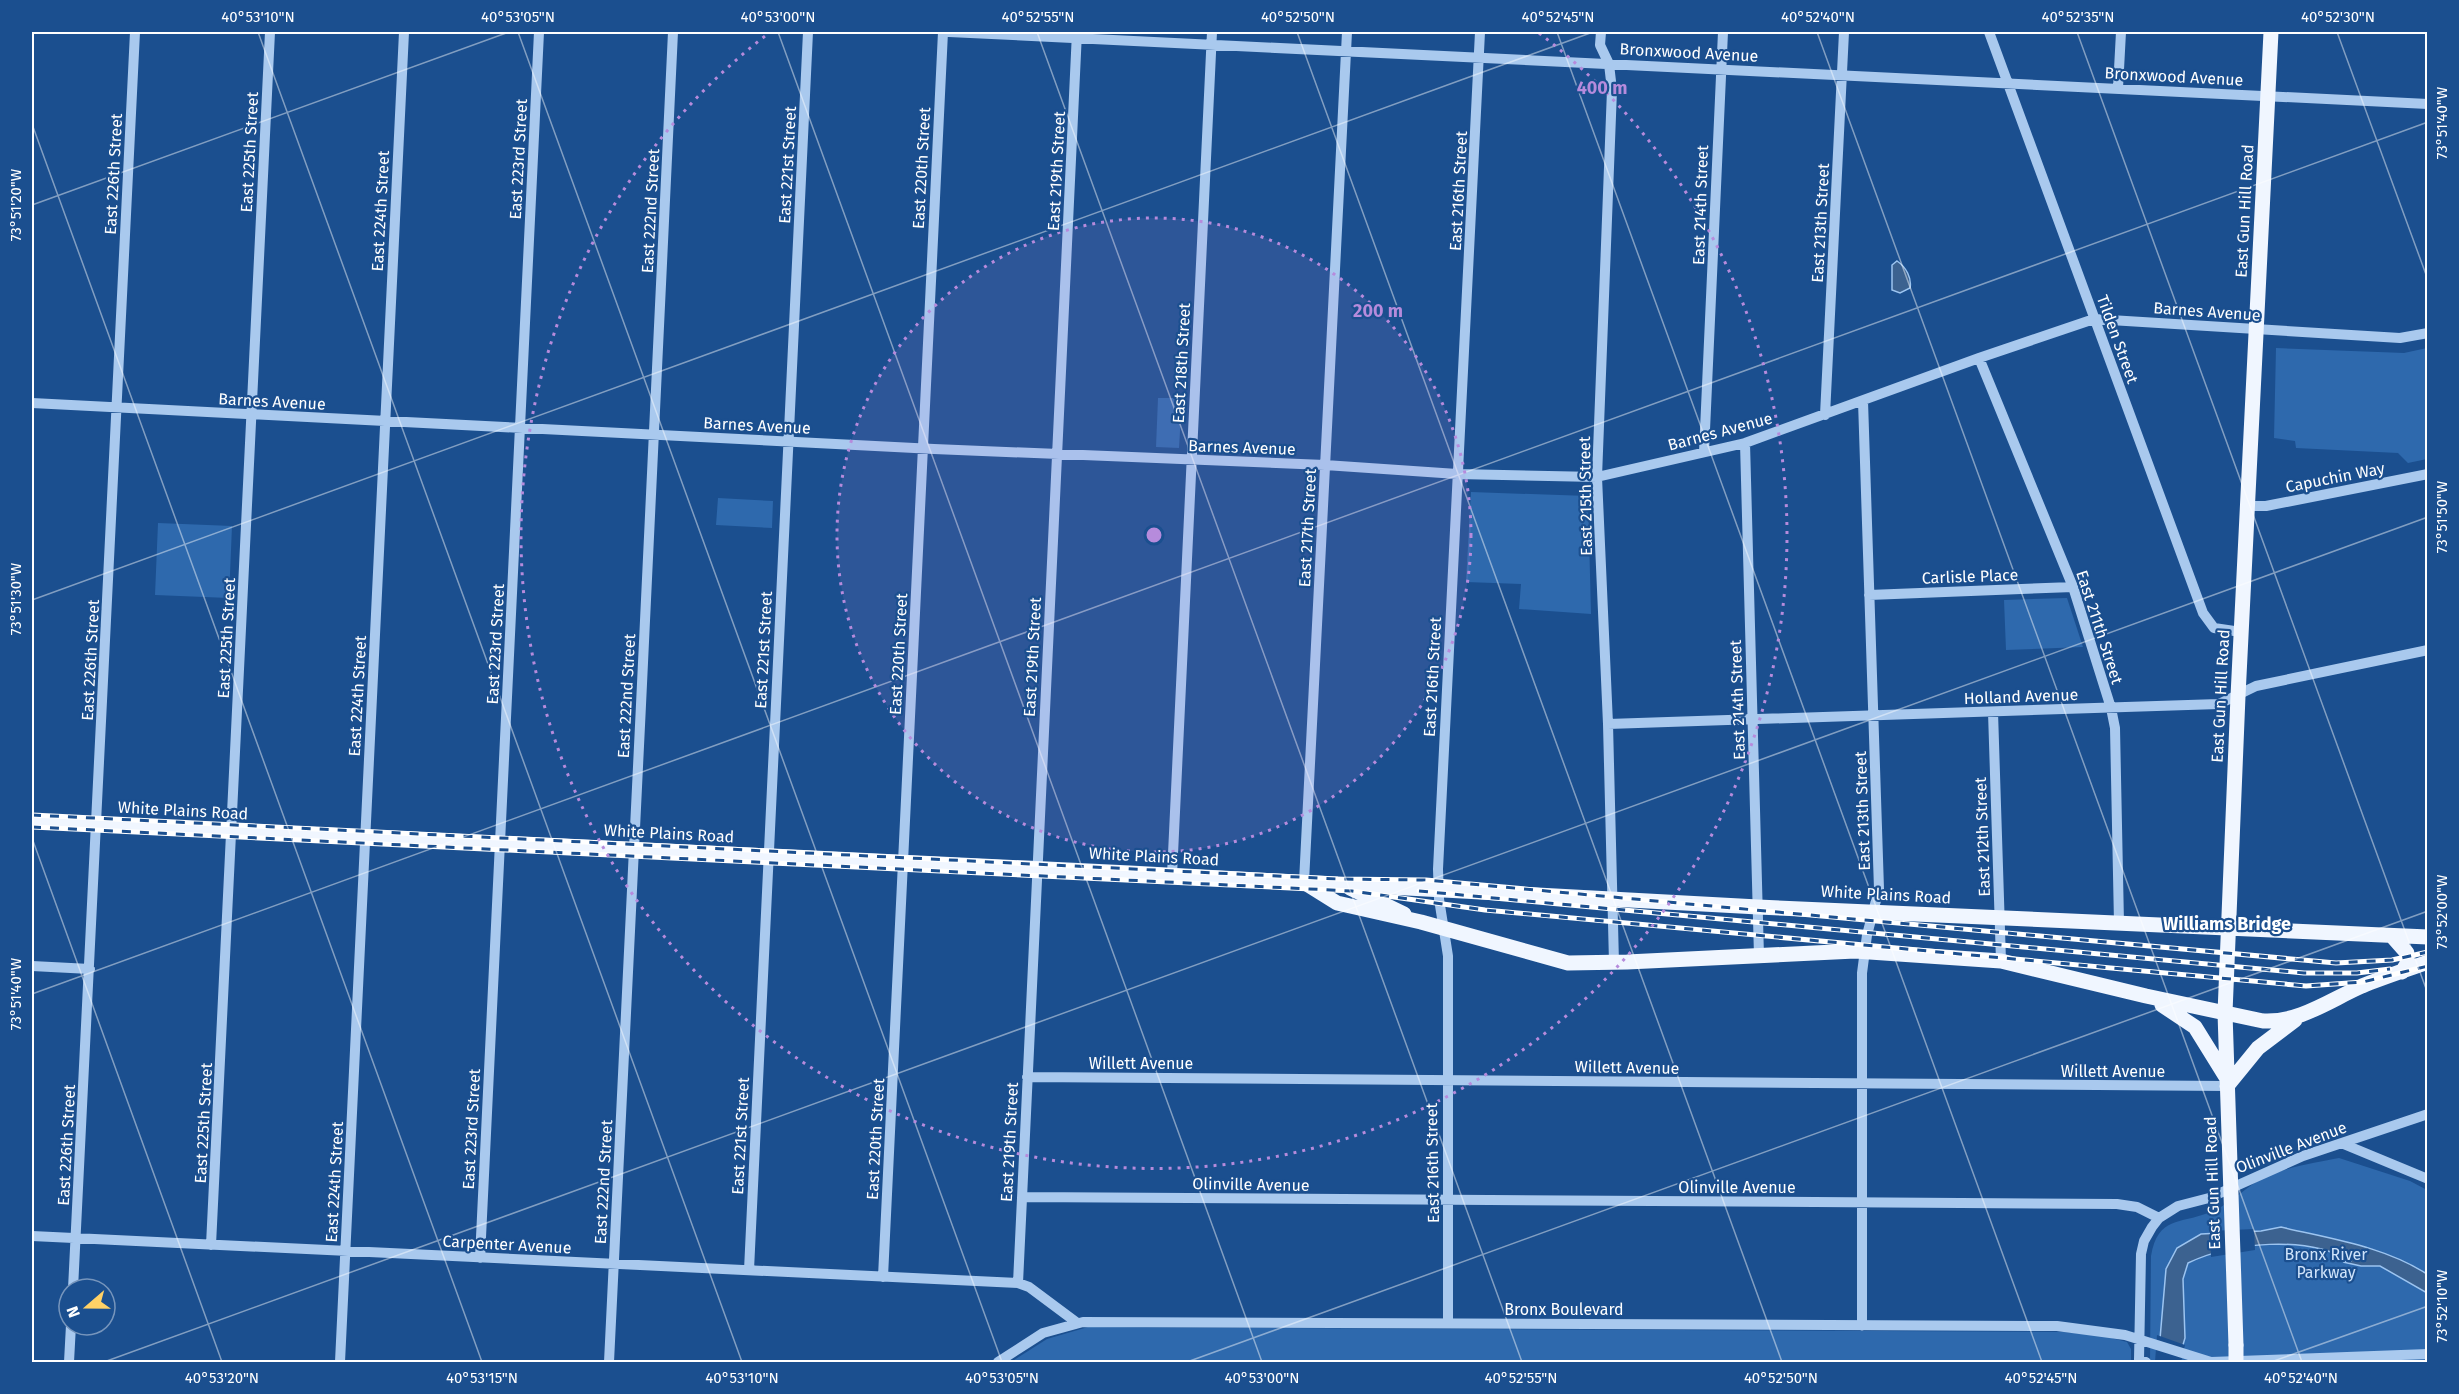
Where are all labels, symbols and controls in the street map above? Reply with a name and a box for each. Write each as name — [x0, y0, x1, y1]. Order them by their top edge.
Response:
text: 40°53'10"N — [221, 8, 295, 26]
text: 40°53'05"N — [481, 8, 555, 26]
text: 40°53'00"N — [740, 8, 816, 26]
text: 40°52'55"N — [1002, 8, 1074, 26]
text: 40°52'50"N — [1261, 8, 1335, 26]
text: 40°52'45"N — [1522, 8, 1594, 26]
text: 40°52'40"N — [1781, 8, 1855, 26]
text: 40°52'35"N — [2041, 8, 2115, 26]
text: 40°52'30"N — [2301, 8, 2375, 26]
street label: Bronxwood Avenue — [1619, 39, 1759, 66]
street label: Bronxwood Avenue — [2104, 63, 2244, 90]
text: 400 m — [1577, 77, 1627, 99]
text: 73°51'40"W — [2433, 86, 2451, 159]
street label: East 225th Street — [237, 91, 262, 213]
street label: East 223rd Street — [506, 98, 531, 220]
street label: East 221st Street — [775, 106, 800, 224]
street label: East 220th Street — [909, 106, 934, 229]
street label: East 219th Street — [1044, 110, 1069, 231]
street label: East 226th Street — [101, 113, 126, 235]
street label: East 216th Street — [1446, 130, 1471, 252]
street label: East 214th Street — [1689, 144, 1712, 265]
street label: East Gun Hill Road — [2232, 144, 2257, 278]
street label: East 222nd Street — [638, 148, 663, 274]
street label: East 224th Street — [368, 150, 393, 272]
street label: East 213th Street — [1808, 163, 1833, 283]
text: 73°51'20"W — [7, 168, 25, 241]
street label: Tilden Street — [2093, 292, 2142, 386]
street label: Barnes Avenue — [2153, 298, 2261, 325]
text: 200 m — [1353, 300, 1403, 322]
street label: East 218th Street — [1169, 302, 1194, 424]
street label: Barnes Avenue — [218, 389, 326, 414]
street label: Barnes Avenue — [1666, 408, 1775, 455]
street label: Barnes Avenue — [703, 413, 811, 438]
street label: Barnes Avenue — [1188, 436, 1296, 459]
street label: East 215th Street — [1575, 436, 1596, 556]
street label: Capuchin Way — [2284, 459, 2386, 496]
street label: East 217th Street — [1295, 468, 1320, 588]
text: 73°51'50"W — [2433, 480, 2451, 553]
centre of rings — [1144, 525, 1164, 545]
text: 73°51'30"W — [7, 562, 25, 635]
street label: Carlisle Place — [1922, 565, 2019, 588]
street label: East 211th Street — [2072, 568, 2127, 687]
street label: East 225th Street — [214, 577, 239, 699]
street label: East 223rd Street — [483, 583, 508, 705]
street label: East 221st Street — [751, 591, 776, 709]
street label: East 220th Street — [886, 592, 911, 715]
street label: East 219th Street — [1020, 596, 1045, 717]
street label: East 226th Street — [78, 599, 103, 721]
street label: East 216th Street — [1420, 616, 1445, 738]
street label: East Gun Hill Road — [2208, 629, 2233, 763]
street label: East 222nd Street — [614, 633, 639, 759]
street label: East 224th Street — [345, 635, 370, 757]
street label: East 214th Street — [1726, 639, 1749, 760]
street label: Holland Avenue — [1963, 685, 2079, 708]
street label: East 213th Street — [1851, 751, 1874, 871]
street label: East 212th Street — [1971, 777, 1994, 897]
street label: White Plains Road — [117, 798, 249, 823]
street label: White Plains Road — [603, 821, 735, 846]
street label: White Plains Road — [1088, 844, 1220, 869]
text: 73°52'00"W — [2433, 874, 2451, 949]
street label: White Plains Road — [1820, 882, 1952, 907]
district label: Williams Bridge — [2163, 913, 2291, 935]
text: 73°51'40"W — [7, 957, 25, 1030]
street label: Willett Avenue — [1089, 1054, 1193, 1073]
street label: Willett Avenue — [1575, 1057, 1679, 1078]
street label: East 225th Street — [191, 1062, 216, 1184]
street label: Willett Avenue — [2061, 1062, 2165, 1081]
street label: East 223rd Street — [459, 1068, 484, 1190]
street label: East 221st Street — [728, 1077, 753, 1195]
street label: East 220th Street — [863, 1077, 888, 1200]
street label: East 219th Street — [997, 1081, 1022, 1202]
street label: East 226th Street — [54, 1084, 79, 1206]
street label: East 216th Street — [1422, 1103, 1443, 1223]
street label: East Gun Hill Road — [2201, 1116, 2224, 1250]
street label: Olinville Avenue — [2233, 1118, 2349, 1177]
street label: East 222nd Street — [591, 1119, 616, 1245]
street label: East 224th Street — [322, 1121, 347, 1243]
street label: Olinville Avenue — [1192, 1174, 1310, 1195]
street label: Olinville Avenue — [1678, 1178, 1796, 1197]
street label: Carpenter Avenue — [442, 1232, 572, 1257]
park label: Bronx River Parkway — [2284, 1245, 2368, 1282]
text: 73°52'10"W — [2433, 1269, 2451, 1342]
north arrow — [57, 1277, 117, 1337]
street label: Bronx Boulevard — [1504, 1300, 1624, 1319]
text: N — [63, 1304, 84, 1320]
text: 40°53'20"N — [185, 1369, 259, 1387]
text: 40°53'15"N — [446, 1369, 518, 1387]
text: 40°53'10"N — [705, 1369, 779, 1387]
text: 40°53'05"N — [965, 1369, 1039, 1387]
text: 40°53'00"N — [1224, 1369, 1300, 1387]
text: 40°52'55"N — [1485, 1369, 1557, 1387]
text: 40°52'50"N — [1744, 1369, 1818, 1387]
text: 40°52'45"N — [2005, 1369, 2077, 1387]
text: 40°52'40"N — [2264, 1369, 2338, 1387]

